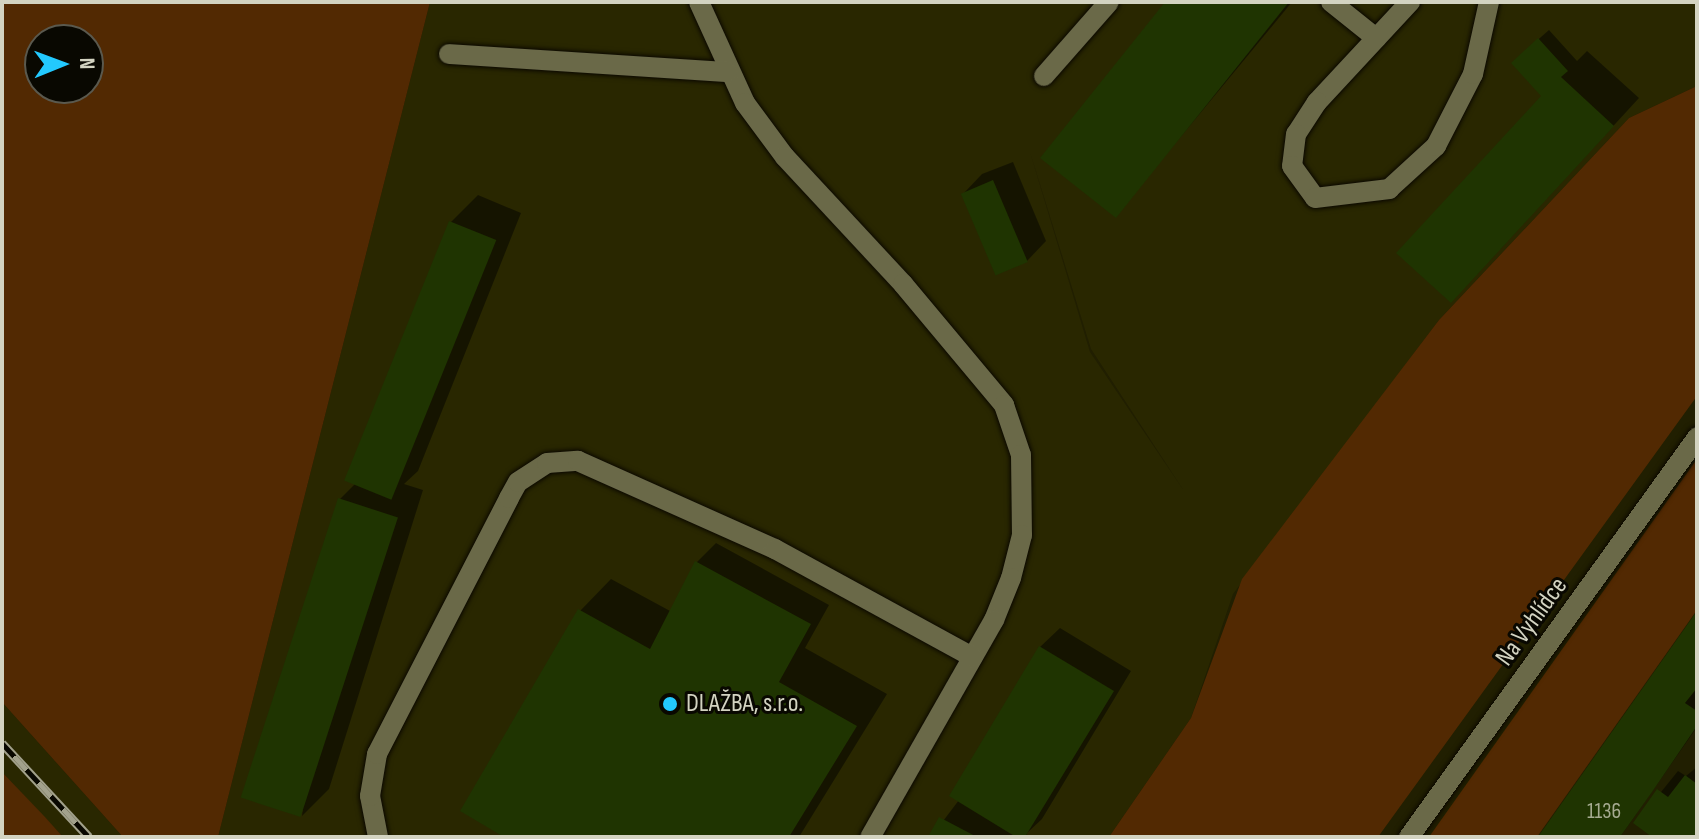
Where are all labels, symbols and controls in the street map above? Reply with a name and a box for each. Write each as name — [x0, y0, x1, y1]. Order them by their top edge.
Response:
north arrow — [24, 24, 104, 104]
text: N — [73, 57, 100, 70]
street label: Na Vyhlídce — [1490, 572, 1574, 672]
place label: DLAŽBA, s.r.o. — [686, 688, 803, 720]
marker: DLAŽBA, s.r.o. — [661, 695, 679, 713]
house number: 1136 — [1587, 799, 1621, 825]

